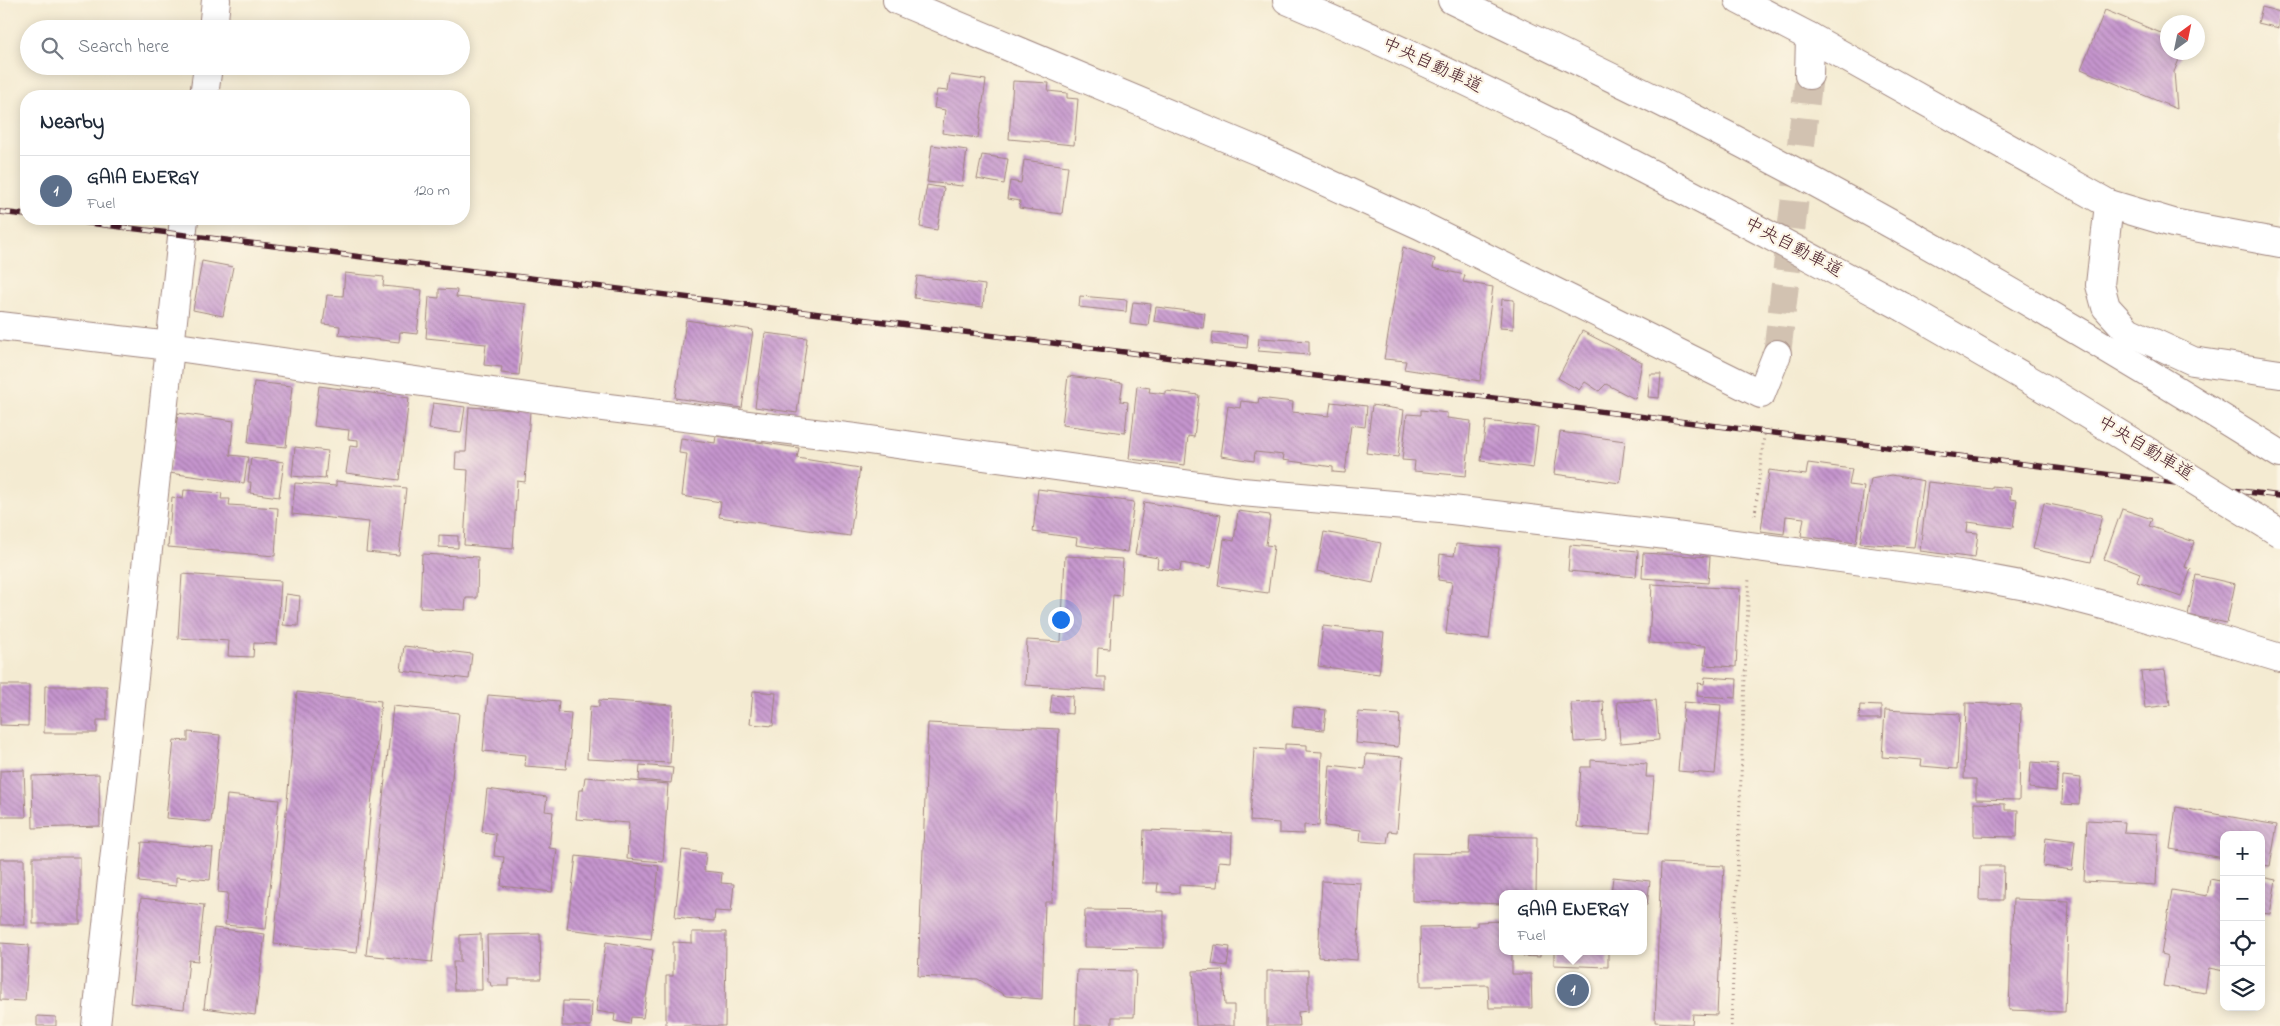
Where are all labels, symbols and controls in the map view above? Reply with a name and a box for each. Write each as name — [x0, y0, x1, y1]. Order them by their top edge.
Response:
north arrow — [2160, 15, 2205, 60]
search box — [20, 20, 470, 75]
street label: 中央自動車道 — [1378, 31, 1486, 101]
icon: search — [38, 34, 66, 62]
text: Search here — [78, 34, 169, 61]
text: Nearby — [40, 108, 104, 138]
text: GAIA ENERGY — [87, 165, 199, 192]
text: 1 — [53, 179, 59, 203]
text: 120 m — [414, 179, 450, 203]
text: Fuel — [87, 192, 115, 216]
street label: 中央自動車道 — [1739, 211, 1847, 285]
street label: 中央自動車道 — [2092, 410, 2198, 488]
your location — [1048, 607, 1074, 633]
map controls — [2220, 831, 2265, 1011]
button: + — [2220, 831, 2265, 876]
button: − — [2220, 876, 2265, 921]
popup — [1499, 890, 1647, 955]
text: GAIA ENERGY — [1517, 897, 1629, 924]
button: locate — [2220, 921, 2265, 966]
text: Fuel — [1517, 924, 1545, 948]
button: layers — [2220, 966, 2265, 1011]
pin: 1 — [1557, 971, 1589, 1009]

